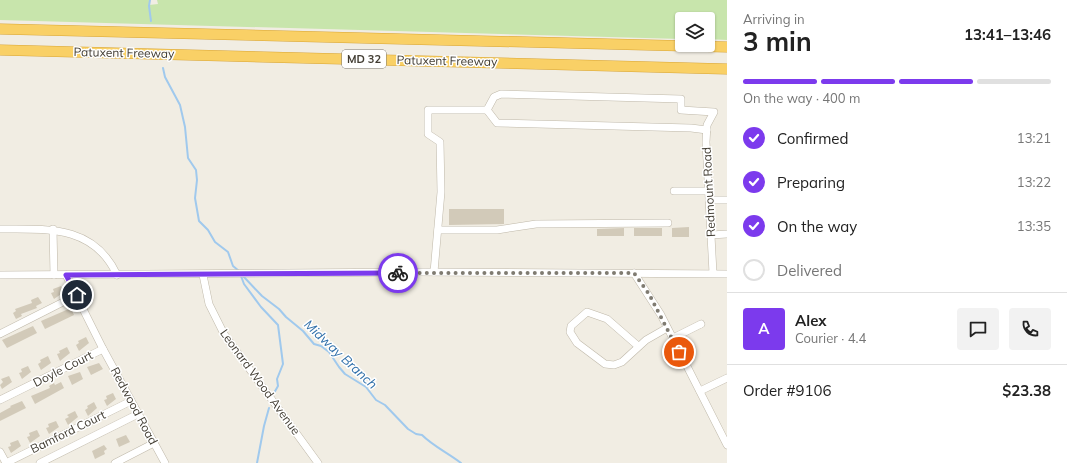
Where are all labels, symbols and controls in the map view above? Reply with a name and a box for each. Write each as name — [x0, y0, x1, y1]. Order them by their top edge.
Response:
text: Arriving in — [743, 11, 805, 27]
map controls — [675, 12, 715, 52]
button: layers — [675, 12, 715, 52]
text: 3 min — [743, 25, 812, 58]
text: 13:41–13:46 — [964, 25, 1051, 44]
street label: Patuxent Freeway — [74, 44, 175, 61]
road number: MD 32 — [342, 50, 386, 68]
street label: Patuxent Freeway — [397, 52, 498, 69]
text: On the way · 400 m — [743, 90, 860, 106]
icon: check — [743, 127, 765, 149]
text: Confirmed — [777, 129, 848, 148]
text: 13:21 — [1017, 130, 1051, 146]
street label: Redmount Road — [699, 147, 718, 237]
icon: check — [743, 171, 765, 193]
text: Preparing — [777, 173, 845, 192]
text: 13:22 — [1017, 174, 1051, 190]
icon: check — [743, 215, 765, 237]
text: On the way — [777, 217, 857, 236]
text: 13:35 — [1017, 218, 1051, 234]
courier — [378, 253, 418, 293]
text: Delivered — [777, 261, 842, 280]
icon: bike — [387, 262, 409, 284]
pin — [60, 278, 94, 312]
icon: home — [66, 284, 88, 306]
button: chat — [957, 308, 999, 350]
button: phone — [1009, 308, 1051, 350]
text: Alex — [795, 311, 827, 330]
water label: Midway Branch — [301, 316, 381, 392]
text: A — [758, 319, 770, 338]
street label: Leonard Wood Avenue — [217, 326, 304, 438]
text: Courier · 4.4 — [795, 330, 866, 346]
pin — [662, 335, 696, 369]
icon: bag — [668, 341, 690, 363]
street label: Doyle Court — [30, 347, 95, 390]
street label: Redwood Road — [108, 364, 161, 447]
text: Order #9106 — [743, 381, 831, 400]
text: $23.38 — [1002, 381, 1051, 400]
street label: Bamford Court — [28, 407, 108, 456]

